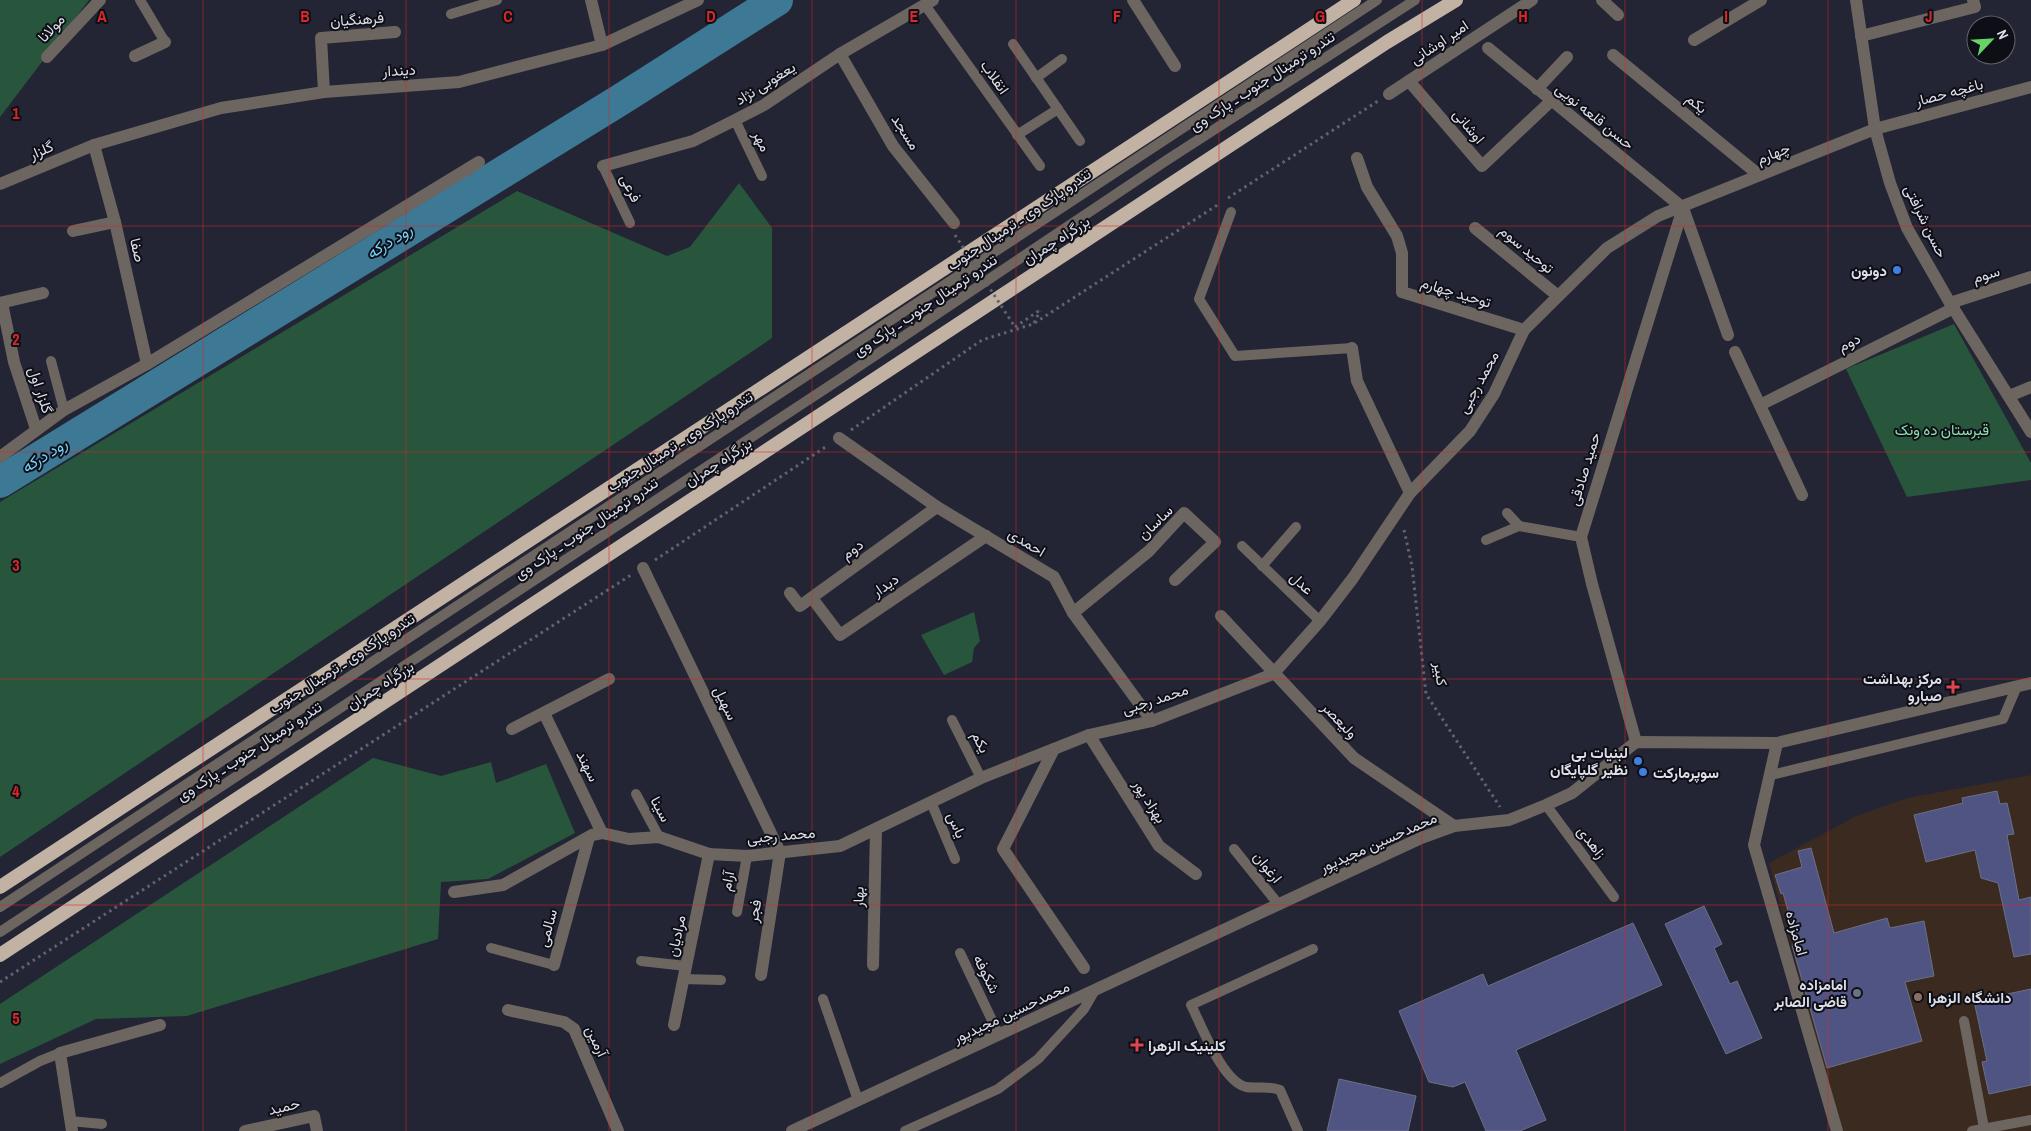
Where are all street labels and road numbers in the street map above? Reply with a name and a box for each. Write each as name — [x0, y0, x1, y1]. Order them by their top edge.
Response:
street label: فرهنگیان — [329, 7, 385, 31]
street label: مولانا — [33, 9, 69, 47]
street label: امیر اوشانی — [1406, 15, 1472, 69]
street label: تندرو ترمینال جنوب ـ پارک وی — [1185, 26, 1339, 136]
street label: یعغوبی نژاد — [731, 56, 799, 110]
street label: انقلاب — [976, 56, 1014, 98]
street label: دیندار — [381, 59, 416, 81]
street label: باغچه حصار — [1912, 73, 1985, 111]
street label: حسن قلعه نویی — [1551, 78, 1639, 154]
street label: یکم — [1682, 88, 1712, 118]
street label: اوشانی — [1448, 104, 1490, 148]
street label: مسجد — [887, 110, 925, 154]
street label: مهر — [747, 126, 776, 155]
street label: گلزار — [25, 135, 57, 165]
street label: چهارم — [1753, 137, 1793, 169]
street label: تندرو پارک وی ـ ترمینال جنوب — [943, 163, 1095, 275]
street label: فرعی — [615, 170, 647, 206]
street label: حسن شرافتی — [1899, 181, 1953, 261]
street label: بزرگراه چمران — [1018, 210, 1094, 270]
street label: توحید سوم — [1495, 220, 1559, 278]
street label: صفا — [125, 236, 151, 264]
street label: تندرو ترمینال جنوب ـ پارک وی — [849, 249, 1001, 361]
street label: سوم — [1970, 260, 2002, 288]
street label: توحید چهارم — [1418, 271, 1494, 313]
street label: دوم — [1834, 328, 1864, 356]
street label: محمد رجبی — [1452, 347, 1504, 417]
street label: گلزار اول — [24, 364, 59, 416]
street label: تندرو پارک وی ـ ترمینال جنوب — [603, 386, 757, 496]
street label: حمید صادقی — [1563, 430, 1605, 508]
street label: بزرگراه چمران — [680, 432, 756, 492]
street label: تندرو ترمینال جنوب ـ پارک وی — [510, 472, 662, 584]
street label: ساسان — [1133, 500, 1177, 544]
street label: احمدی — [1004, 523, 1050, 561]
street label: دوم — [837, 534, 867, 564]
street label: عدل — [1286, 567, 1319, 599]
street label: دیدار — [867, 568, 903, 602]
street label: تندرو پارک وی ـ ترمینال جنوب — [265, 608, 419, 718]
street label: بزرگراه چمران — [342, 655, 418, 715]
street label: کبیر — [1429, 660, 1453, 687]
street label: محمد رجبی — [1119, 678, 1191, 720]
street label: سهیل — [709, 683, 743, 724]
street label: تندرو ترمینال جنوب ـ پارک وی — [172, 696, 326, 806]
street label: ولیعصر — [1317, 696, 1363, 743]
street label: یکم — [967, 728, 995, 756]
street label: سهند — [571, 747, 605, 785]
street label: بهزاد پور — [1128, 774, 1172, 827]
street label: سینا — [646, 792, 677, 826]
street label: محمدحسین مجیدپور — [1315, 807, 1440, 878]
street label: یاس — [942, 809, 972, 841]
street label: زاهدی — [1573, 821, 1611, 863]
street label: محمد رجبی — [746, 822, 816, 848]
street label: ارغوان — [1249, 847, 1287, 887]
street label: آرام — [715, 868, 740, 893]
street label: بهار — [847, 886, 869, 909]
street label: فجر — [742, 898, 766, 925]
street label: سالمی — [532, 906, 562, 949]
street label: امامزاده — [1781, 908, 1813, 958]
street label: مرادیان — [661, 913, 691, 959]
street label: شکوفه — [969, 951, 1005, 997]
street label: محمدحسین مجیدپور — [948, 976, 1073, 1049]
street label: آرمین — [581, 1022, 614, 1061]
street label: حمید — [266, 1092, 302, 1120]

